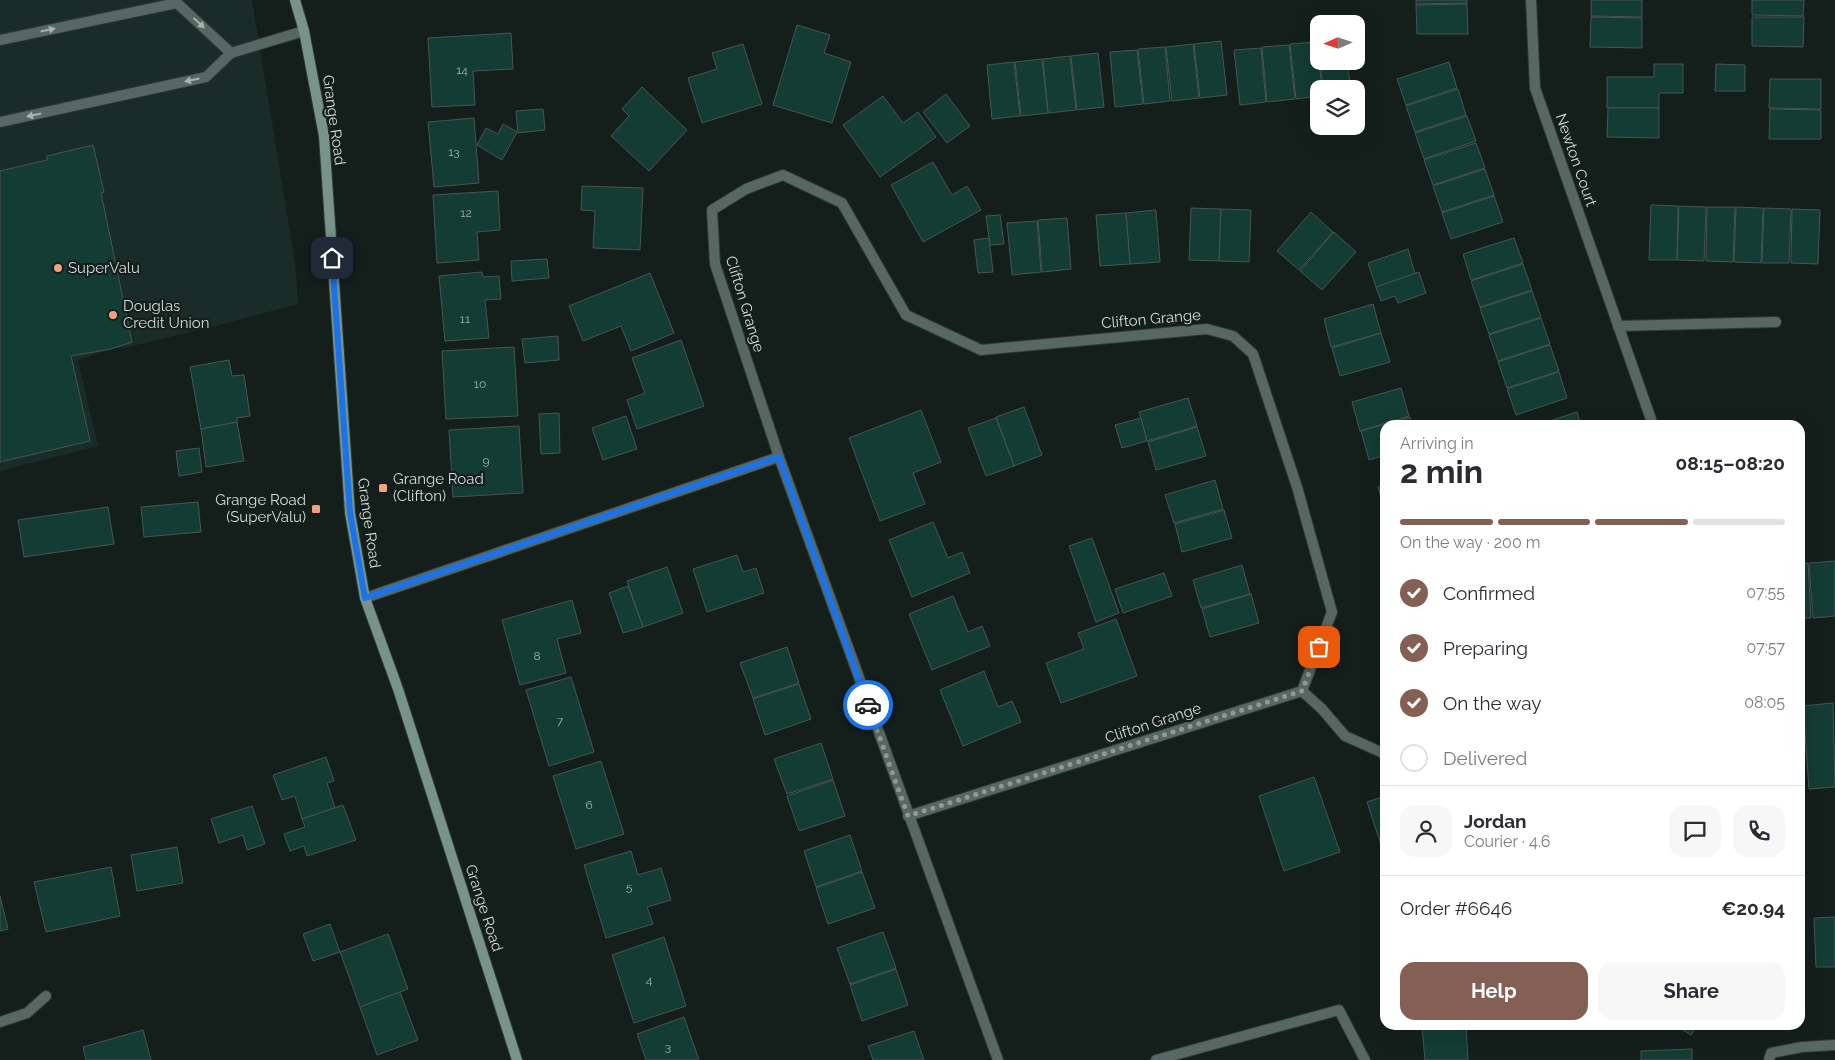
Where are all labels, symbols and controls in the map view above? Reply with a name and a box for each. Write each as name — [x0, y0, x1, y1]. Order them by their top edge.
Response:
north arrow — [1310, 15, 1365, 70]
map controls — [1310, 15, 1365, 135]
one-way arrow — [193, 17, 205, 29]
one-way arrow — [40, 26, 55, 34]
house number: 14 — [456, 63, 468, 77]
street label: Grange Road — [319, 74, 349, 166]
one-way arrow — [184, 77, 200, 85]
button: layers — [1310, 80, 1365, 135]
one-way arrow — [26, 111, 41, 119]
street label: Newton Court — [1552, 111, 1600, 209]
house number: 13 — [448, 145, 460, 159]
house number: 12 — [460, 206, 472, 220]
pin — [311, 237, 353, 279]
icon: home — [318, 244, 346, 272]
street label: Clifton Grange — [722, 254, 768, 355]
place label: SuperValu — [68, 259, 140, 277]
marker: SuperValu — [52, 262, 64, 274]
place label: Douglas Credit Union — [123, 297, 210, 332]
street label: Clifton Grange — [1100, 306, 1202, 332]
marker: Douglas Credit Union — [107, 309, 119, 321]
house number: 11 — [460, 312, 470, 326]
house number: 10 — [474, 377, 486, 391]
text: Arriving in — [1400, 434, 1474, 453]
text: 08:15–08:20 — [1676, 452, 1785, 474]
text: 2 min — [1400, 453, 1483, 490]
house number: 9 — [482, 454, 490, 468]
place label: Grange Road (Clifton) — [393, 470, 484, 505]
street label: Grange Road — [354, 477, 384, 569]
marker: Grange Road (Clifton) — [377, 482, 389, 494]
place label: Grange Road (SuperValu) — [215, 491, 306, 526]
marker: Grange Road (SuperValu) — [310, 503, 322, 515]
text: On the way · 200 m — [1400, 533, 1540, 552]
icon: check — [1400, 579, 1428, 607]
text: Confirmed — [1443, 582, 1535, 604]
text: 07:55 — [1746, 583, 1785, 602]
pin — [1298, 626, 1340, 668]
icon: bag — [1305, 633, 1333, 661]
icon: check — [1400, 634, 1428, 662]
text: Preparing — [1443, 637, 1528, 659]
text: 07:57 — [1747, 638, 1785, 657]
house number: 8 — [533, 649, 541, 663]
courier — [843, 680, 893, 730]
icon: check — [1400, 689, 1428, 717]
icon: car — [854, 691, 882, 719]
text: On the way — [1443, 692, 1542, 714]
text: 08:05 — [1744, 693, 1785, 712]
street label: Clifton Grange — [1103, 699, 1203, 747]
house number: 7 — [557, 714, 564, 728]
text: Delivered — [1443, 747, 1527, 769]
house number: 6 — [585, 798, 593, 812]
button: person — [1400, 805, 1452, 857]
button: chat — [1669, 805, 1721, 857]
button: phone — [1733, 805, 1785, 857]
text: Jordan — [1464, 810, 1527, 832]
text: Courier · 4.6 — [1464, 832, 1550, 851]
street label: Grange Road — [461, 862, 507, 954]
house number: 5 — [626, 880, 633, 894]
text: Order #6646 — [1400, 897, 1512, 919]
text: €20.94 — [1721, 897, 1785, 919]
button: Help — [1400, 962, 1588, 1020]
button: Share — [1598, 962, 1785, 1020]
house number: 4 — [646, 973, 653, 987]
house number: 3 — [665, 1040, 671, 1054]

